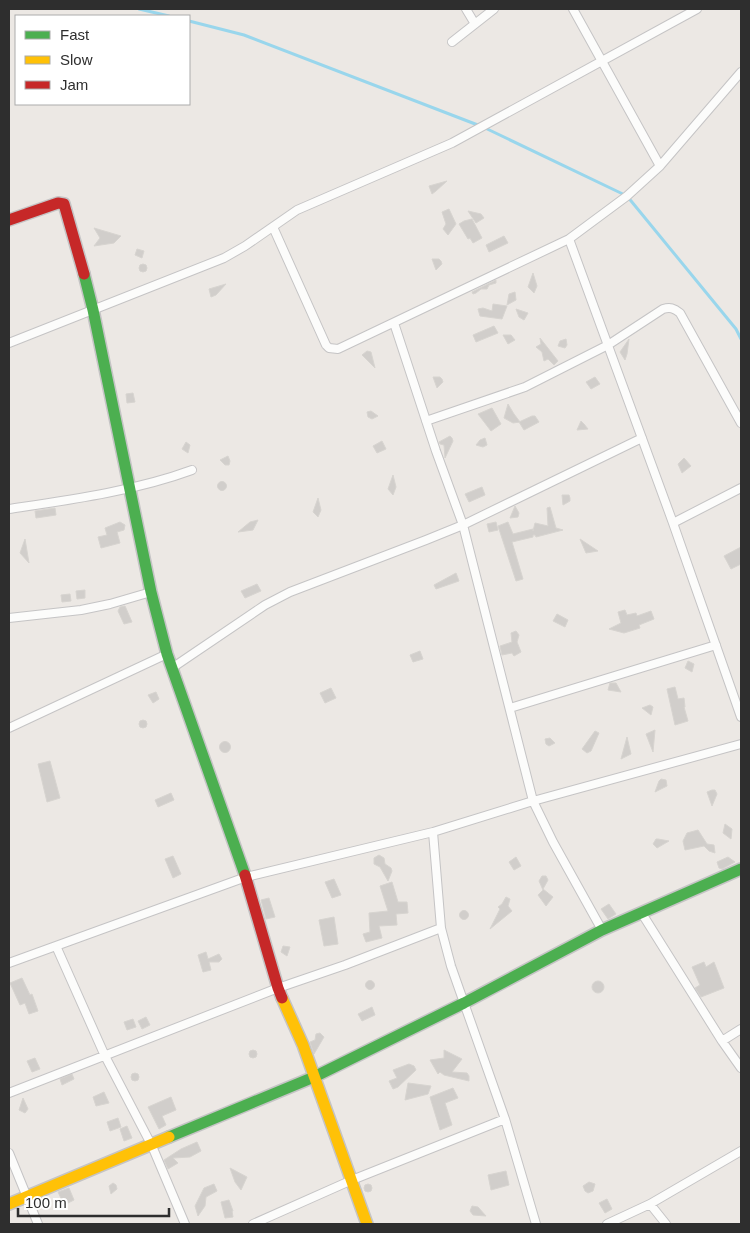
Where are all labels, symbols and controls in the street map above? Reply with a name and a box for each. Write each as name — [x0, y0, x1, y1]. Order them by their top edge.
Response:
legend — [15, 15, 190, 105]
text: Fast — [60, 26, 90, 43]
text: Slow — [60, 51, 93, 68]
text: Jam — [60, 76, 88, 93]
scale bar — [18, 1186, 169, 1218]
text: 100 m — [25, 1194, 67, 1211]

